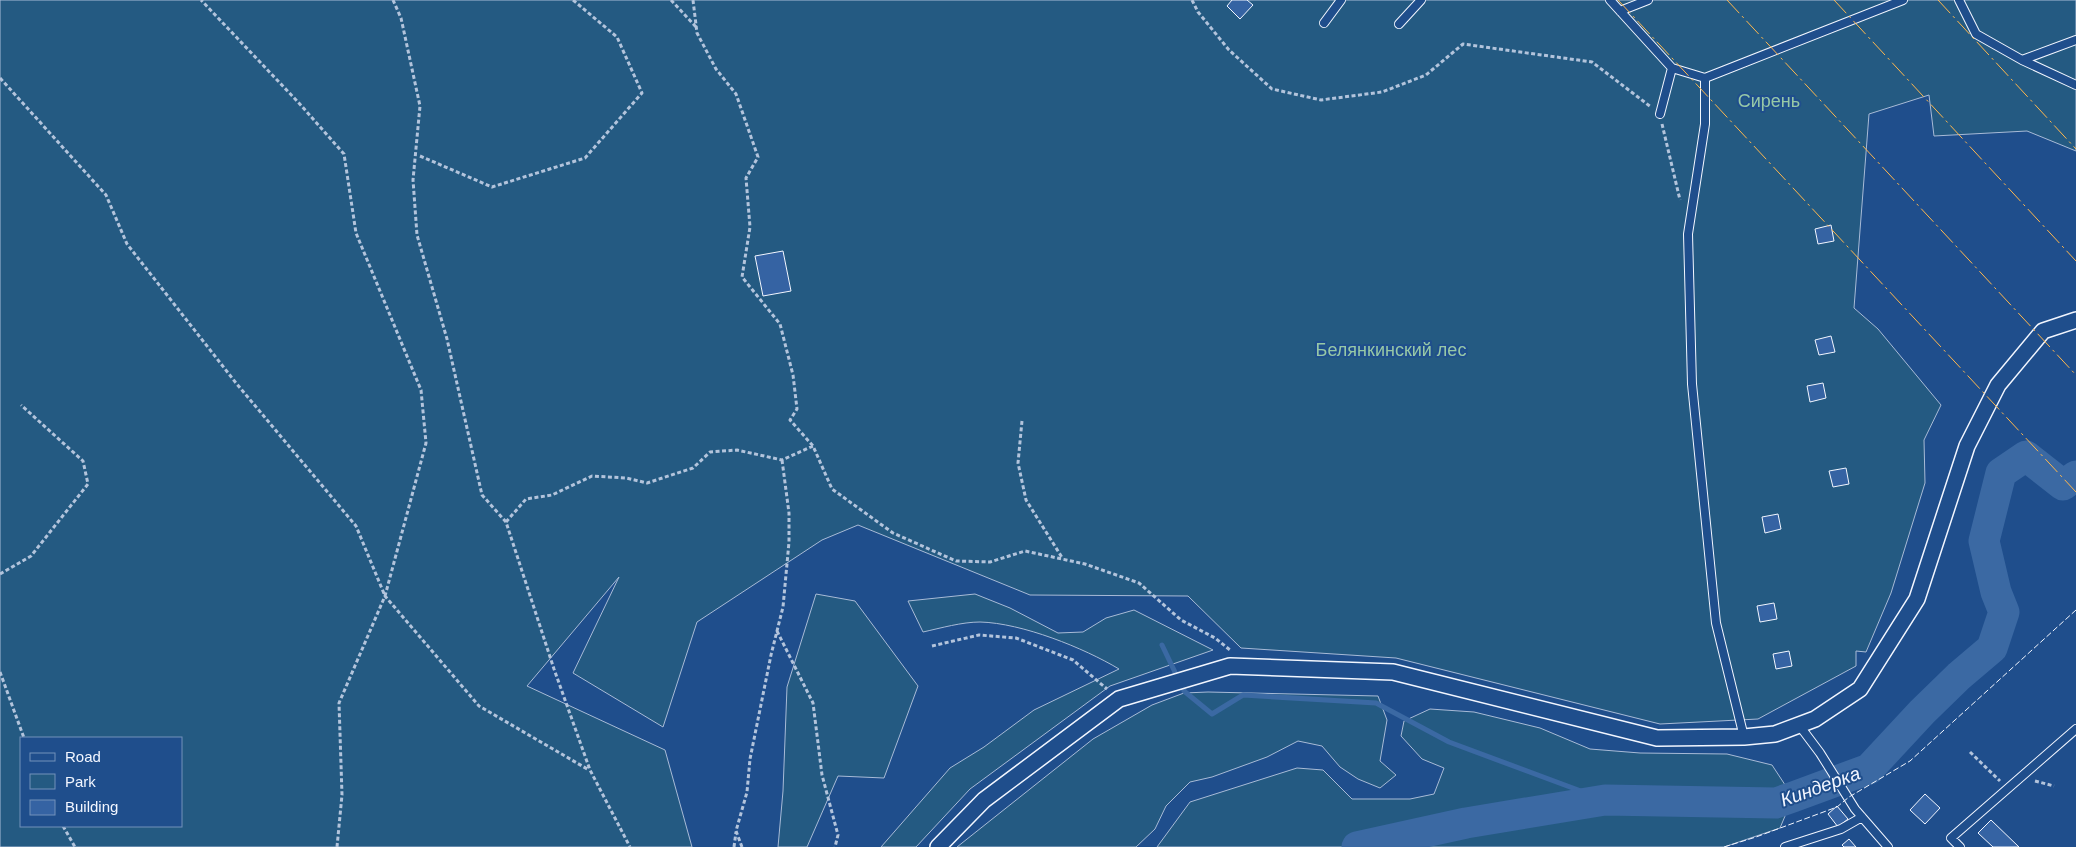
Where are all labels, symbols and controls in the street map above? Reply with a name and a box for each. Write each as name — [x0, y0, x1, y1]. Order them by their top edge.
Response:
park label: Сирень — [1738, 91, 1800, 111]
park label: Белянкинский лес — [1316, 340, 1466, 360]
legend — [20, 737, 182, 827]
text: Road — [65, 748, 101, 765]
water label: Киндерка — [1777, 762, 1863, 811]
text: Park — [65, 773, 96, 790]
text: Building — [65, 798, 118, 815]

